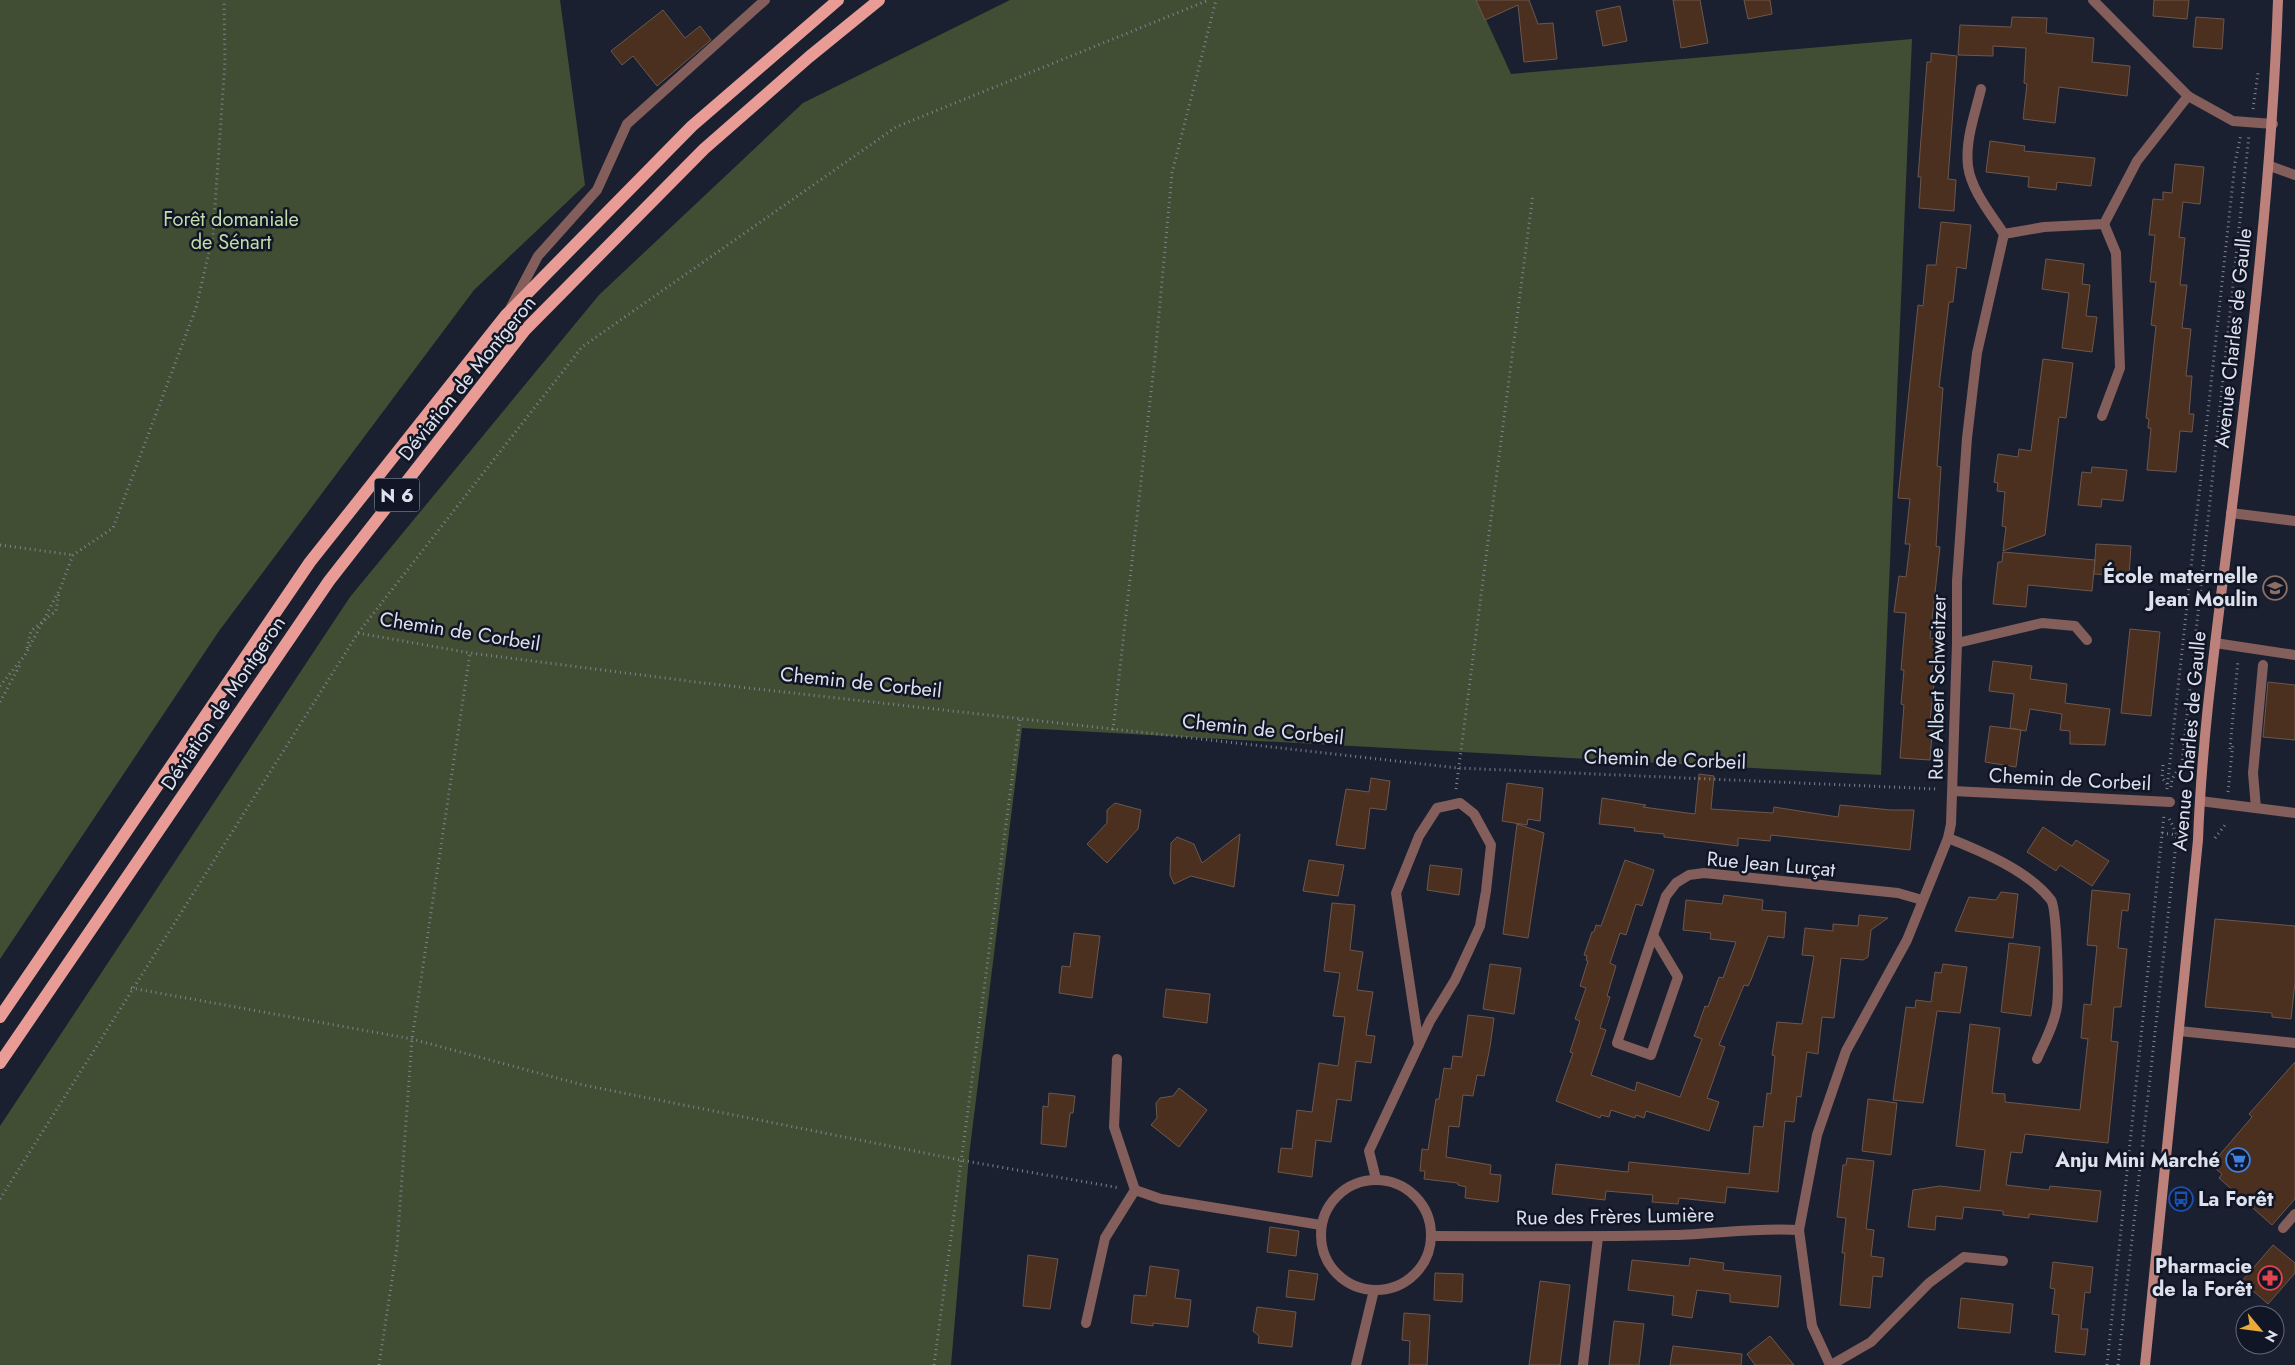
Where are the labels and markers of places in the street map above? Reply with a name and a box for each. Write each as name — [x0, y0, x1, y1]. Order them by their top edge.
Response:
place label: École maternelle Jean Moulin — [2103, 561, 2258, 614]
school or university icon: École maternelle Jean Moulin — [2262, 575, 2288, 601]
place label: Anju Mini Marché — [2054, 1146, 2220, 1175]
supermarket icon: Anju Mini Marché — [2225, 1147, 2251, 1173]
place label: La Forêt — [2198, 1185, 2274, 1214]
bus stop icon: La Forêt — [2168, 1186, 2194, 1212]
place label: Pharmacie de la Forêt — [2152, 1252, 2253, 1304]
pharmacy icon: Pharmacie de la Forêt — [2257, 1265, 2283, 1291]

